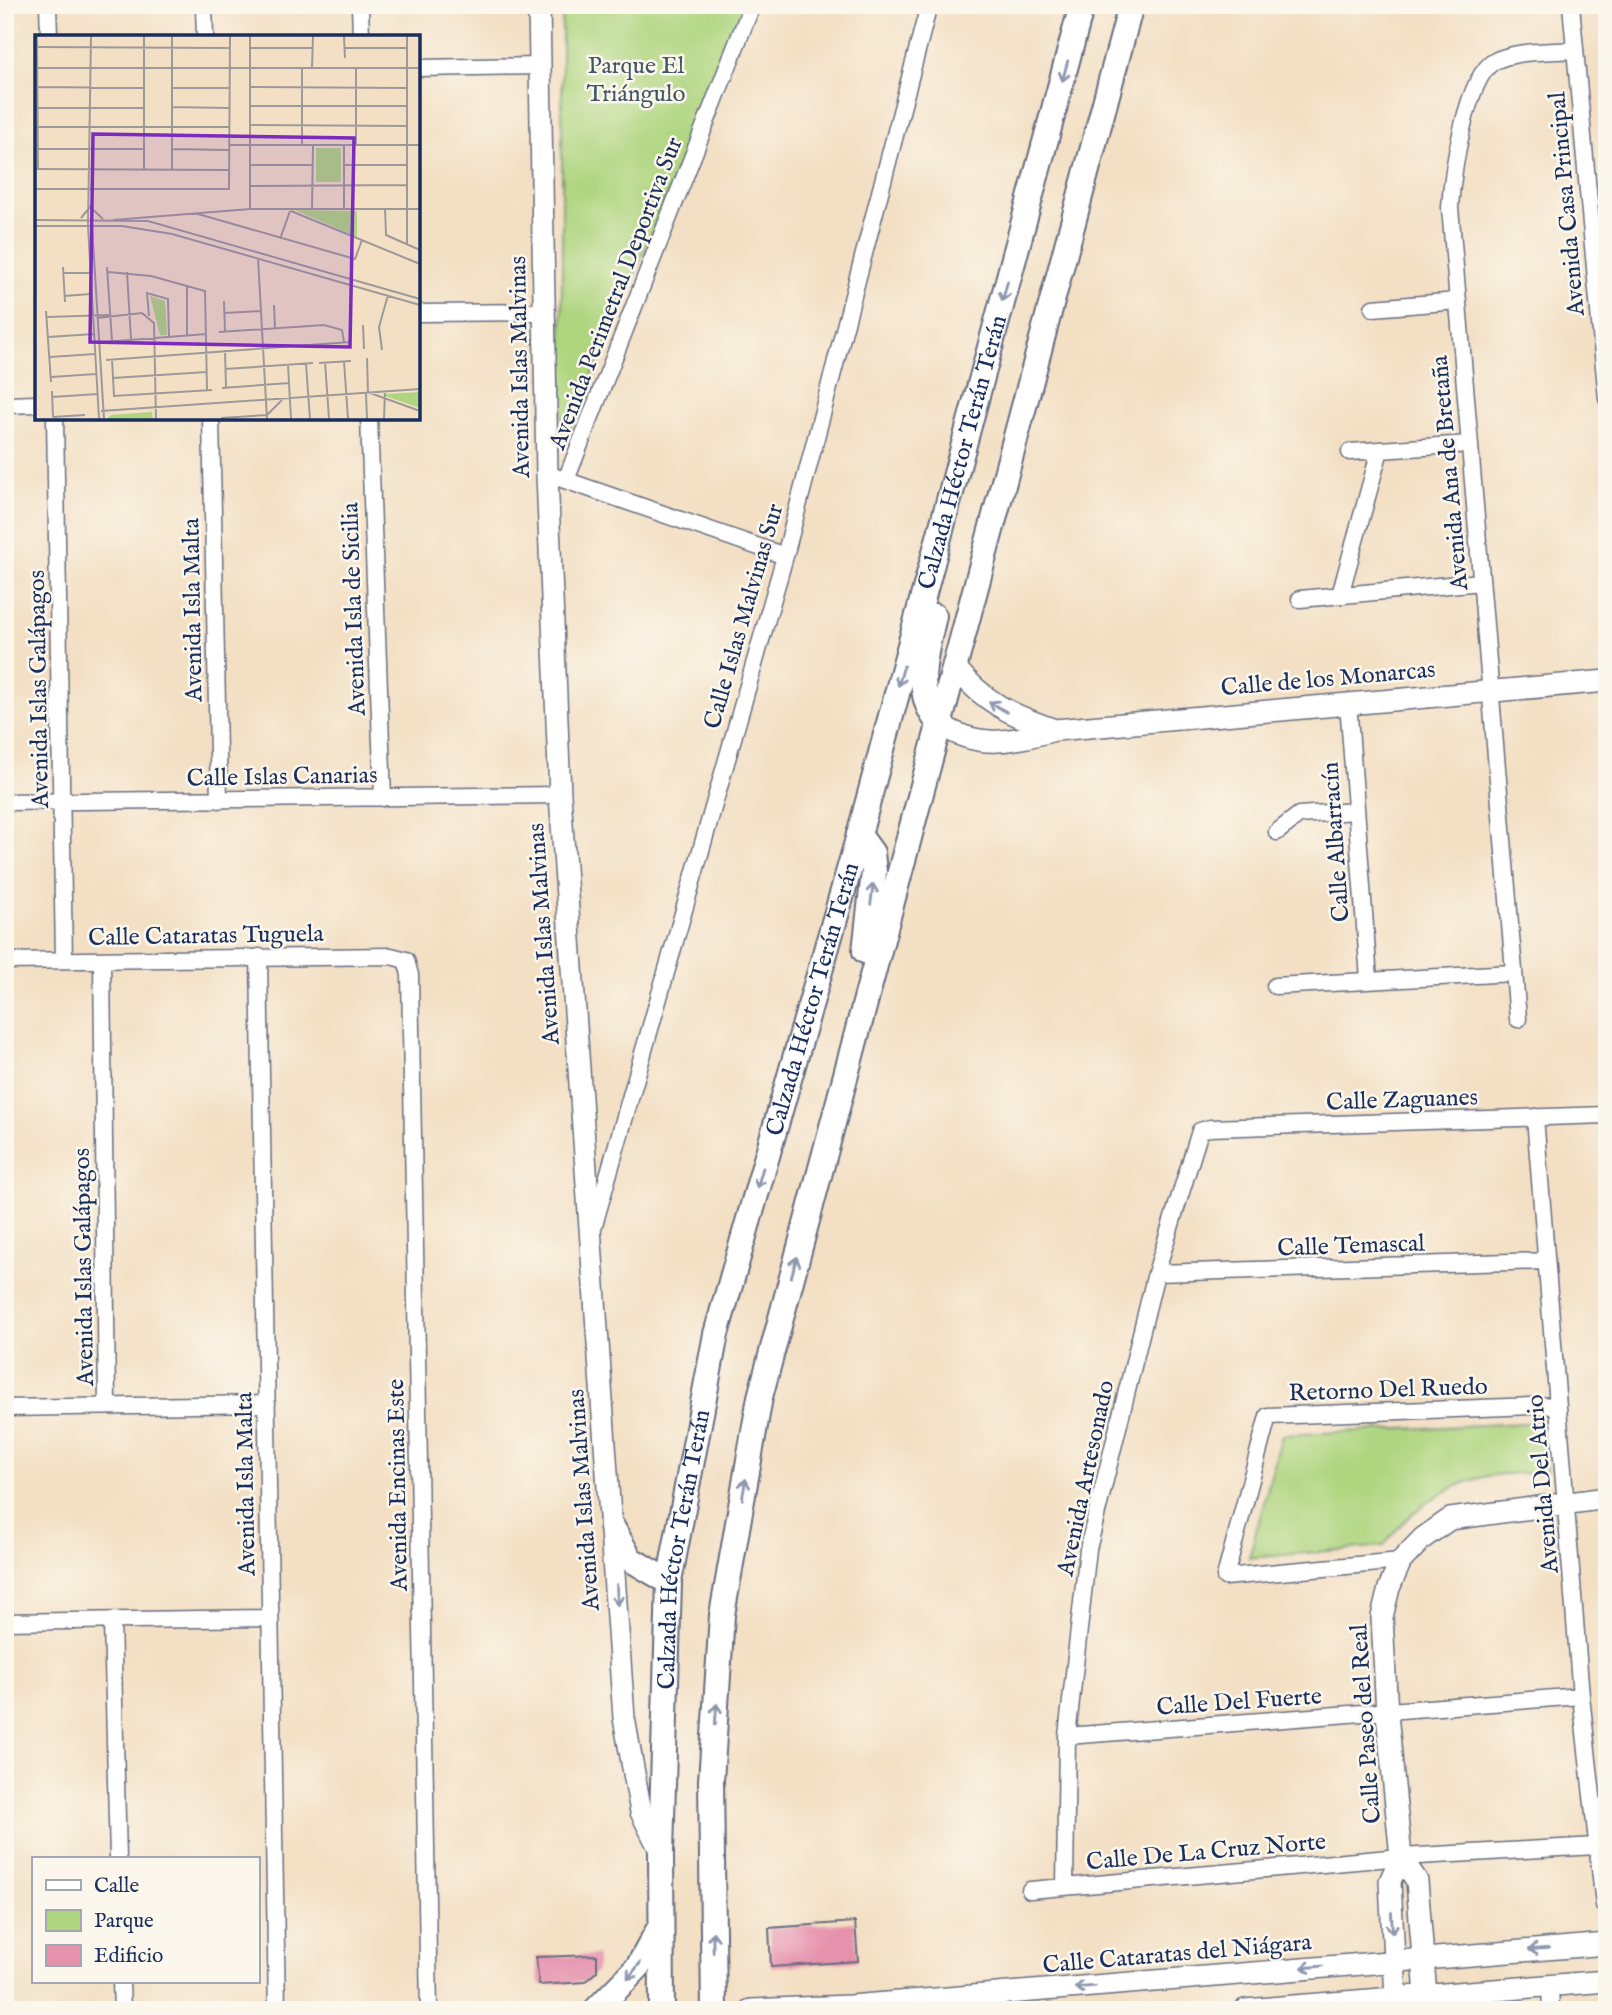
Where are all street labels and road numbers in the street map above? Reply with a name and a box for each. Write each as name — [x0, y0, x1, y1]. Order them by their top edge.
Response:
street label: Avenida Casa Principal — [1542, 90, 1593, 318]
street label: Avenida Perimetral Deportiva Sur — [542, 133, 691, 455]
street label: Avenida Islas Malvinas — [503, 256, 538, 479]
street label: Calzada Héctor Terán Terán — [912, 312, 1015, 593]
street label: Avenida Ana de Bretaña — [1425, 353, 1476, 593]
street label: Calle Islas Malvinas Sur — [697, 500, 791, 733]
street label: Avenida Isla de Sicilia — [335, 501, 374, 717]
street label: Avenida Isla Malta — [176, 517, 211, 703]
street label: Avenida Islas Galápagos — [22, 570, 57, 809]
street label: Calle de los Monarcas — [1220, 655, 1437, 704]
street label: Calle Islas Canarias — [186, 760, 378, 795]
street label: Calle Albarracín — [1315, 761, 1358, 923]
street label: Avenida Islas Malvinas — [521, 822, 568, 1047]
street label: Calzada Héctor Terán Terán — [760, 859, 867, 1140]
street label: Calle Cataratas Tuguela — [88, 919, 325, 954]
street label: Calle Zaguanes — [1326, 1082, 1479, 1119]
street label: Avenida Islas Galápagos — [67, 1148, 102, 1387]
street label: Calle Temascal — [1277, 1228, 1426, 1265]
street label: Retorno Del Ruedo — [1288, 1372, 1488, 1409]
street label: Avenida Artesonado — [1050, 1378, 1122, 1580]
street label: Avenida Encinas Este — [381, 1379, 416, 1592]
street label: Avenida Islas Malvinas — [561, 1388, 608, 1613]
street label: Avenida Isla Malta — [229, 1391, 264, 1577]
street label: Avenida Del Atrio — [1520, 1393, 1567, 1576]
street label: Calzada Héctor Terán Terán — [652, 1407, 718, 1690]
street label: Calle Paseo del Real — [1344, 1623, 1389, 1825]
street label: Calle Del Fuerte — [1155, 1681, 1323, 1724]
street label: Calle De La Cruz Norte — [1085, 1827, 1327, 1878]
street label: Calle Cataratas del Niágara — [1041, 1927, 1314, 1982]

